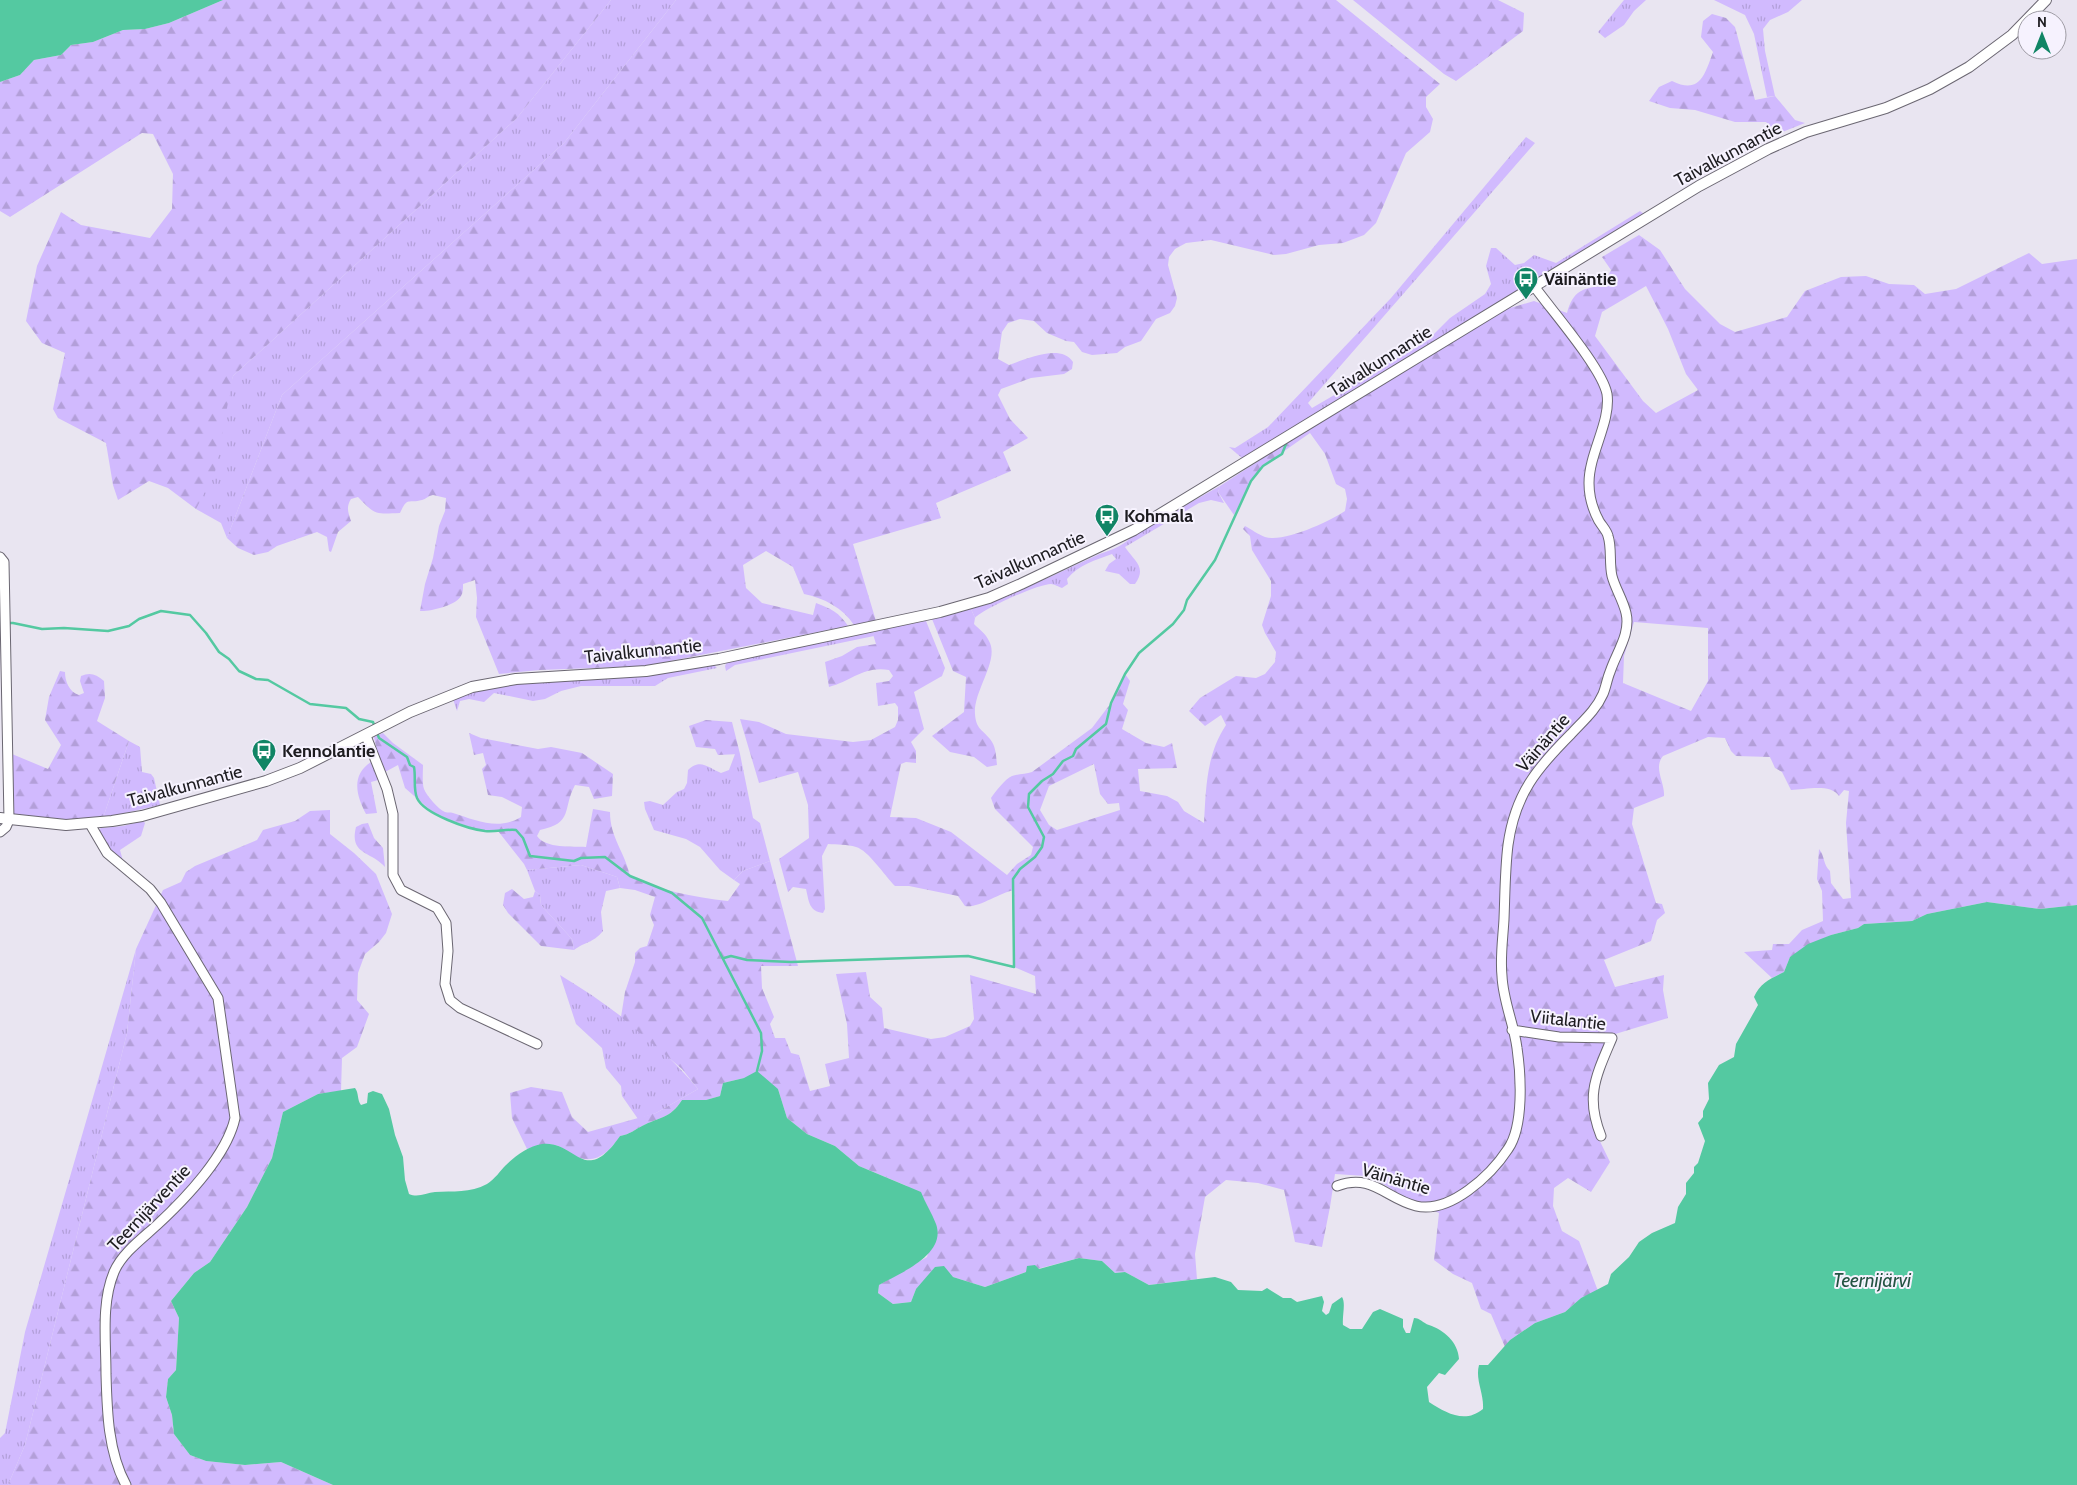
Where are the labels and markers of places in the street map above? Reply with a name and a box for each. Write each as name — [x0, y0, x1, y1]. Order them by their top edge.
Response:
bus stop icon: Väinäntie — [1513, 266, 1539, 300]
place label: Väinäntie — [1544, 268, 1616, 290]
bus stop icon: Kohmala — [1094, 503, 1120, 537]
place label: Kohmala — [1124, 505, 1193, 527]
bus stop icon: Kennolantie — [251, 738, 277, 772]
place label: Kennolantie — [282, 740, 375, 762]

